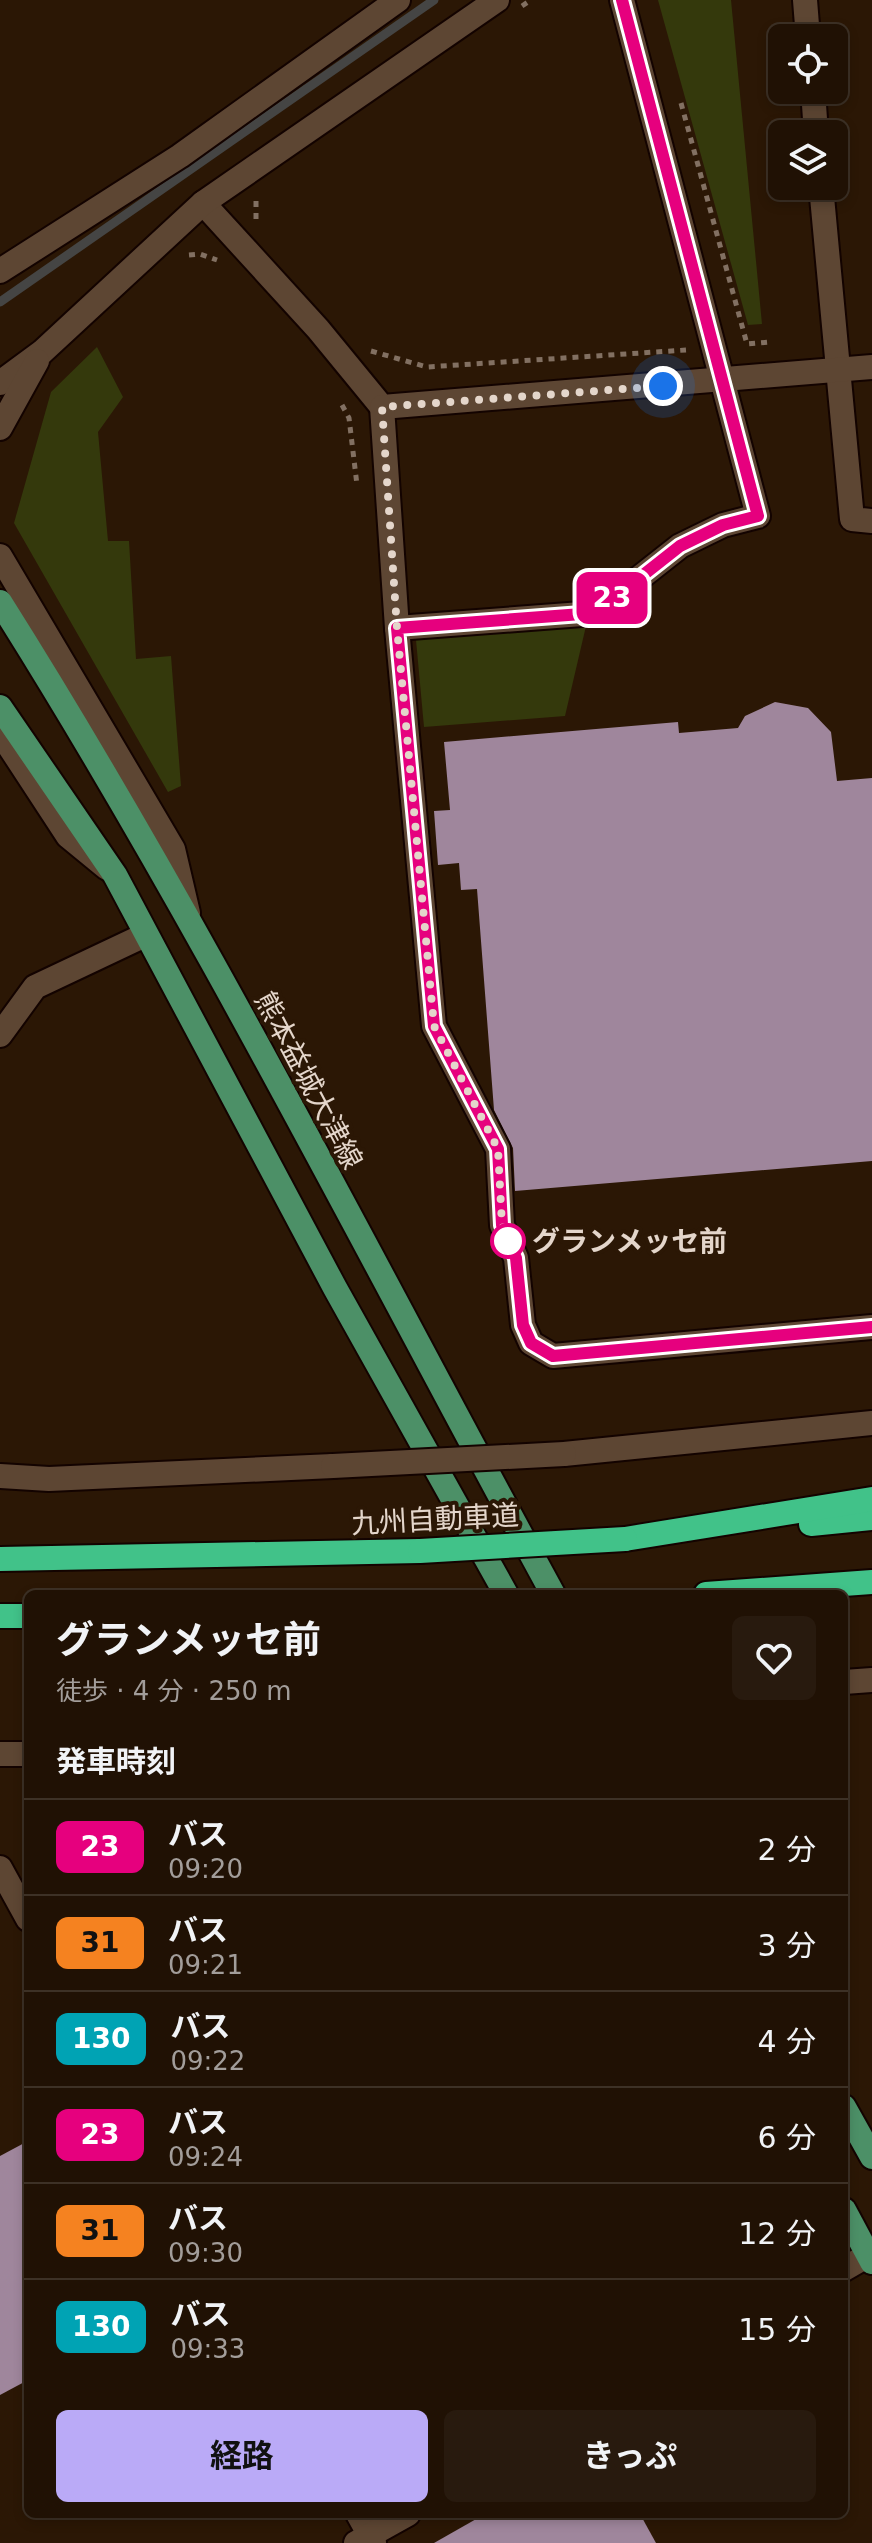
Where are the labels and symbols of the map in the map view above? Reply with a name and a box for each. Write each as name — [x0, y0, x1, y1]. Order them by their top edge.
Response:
your location — [643, 366, 683, 406]
line badge: 23 — [576, 572, 648, 624]
street label: 熊本益城大津線 — [248, 986, 369, 1175]
marker: グランメッセ前 — [491, 1224, 525, 1258]
place label: グランメッセ前 — [532, 1225, 727, 1258]
street label: 九州自動車道 — [350, 1499, 520, 1540]

